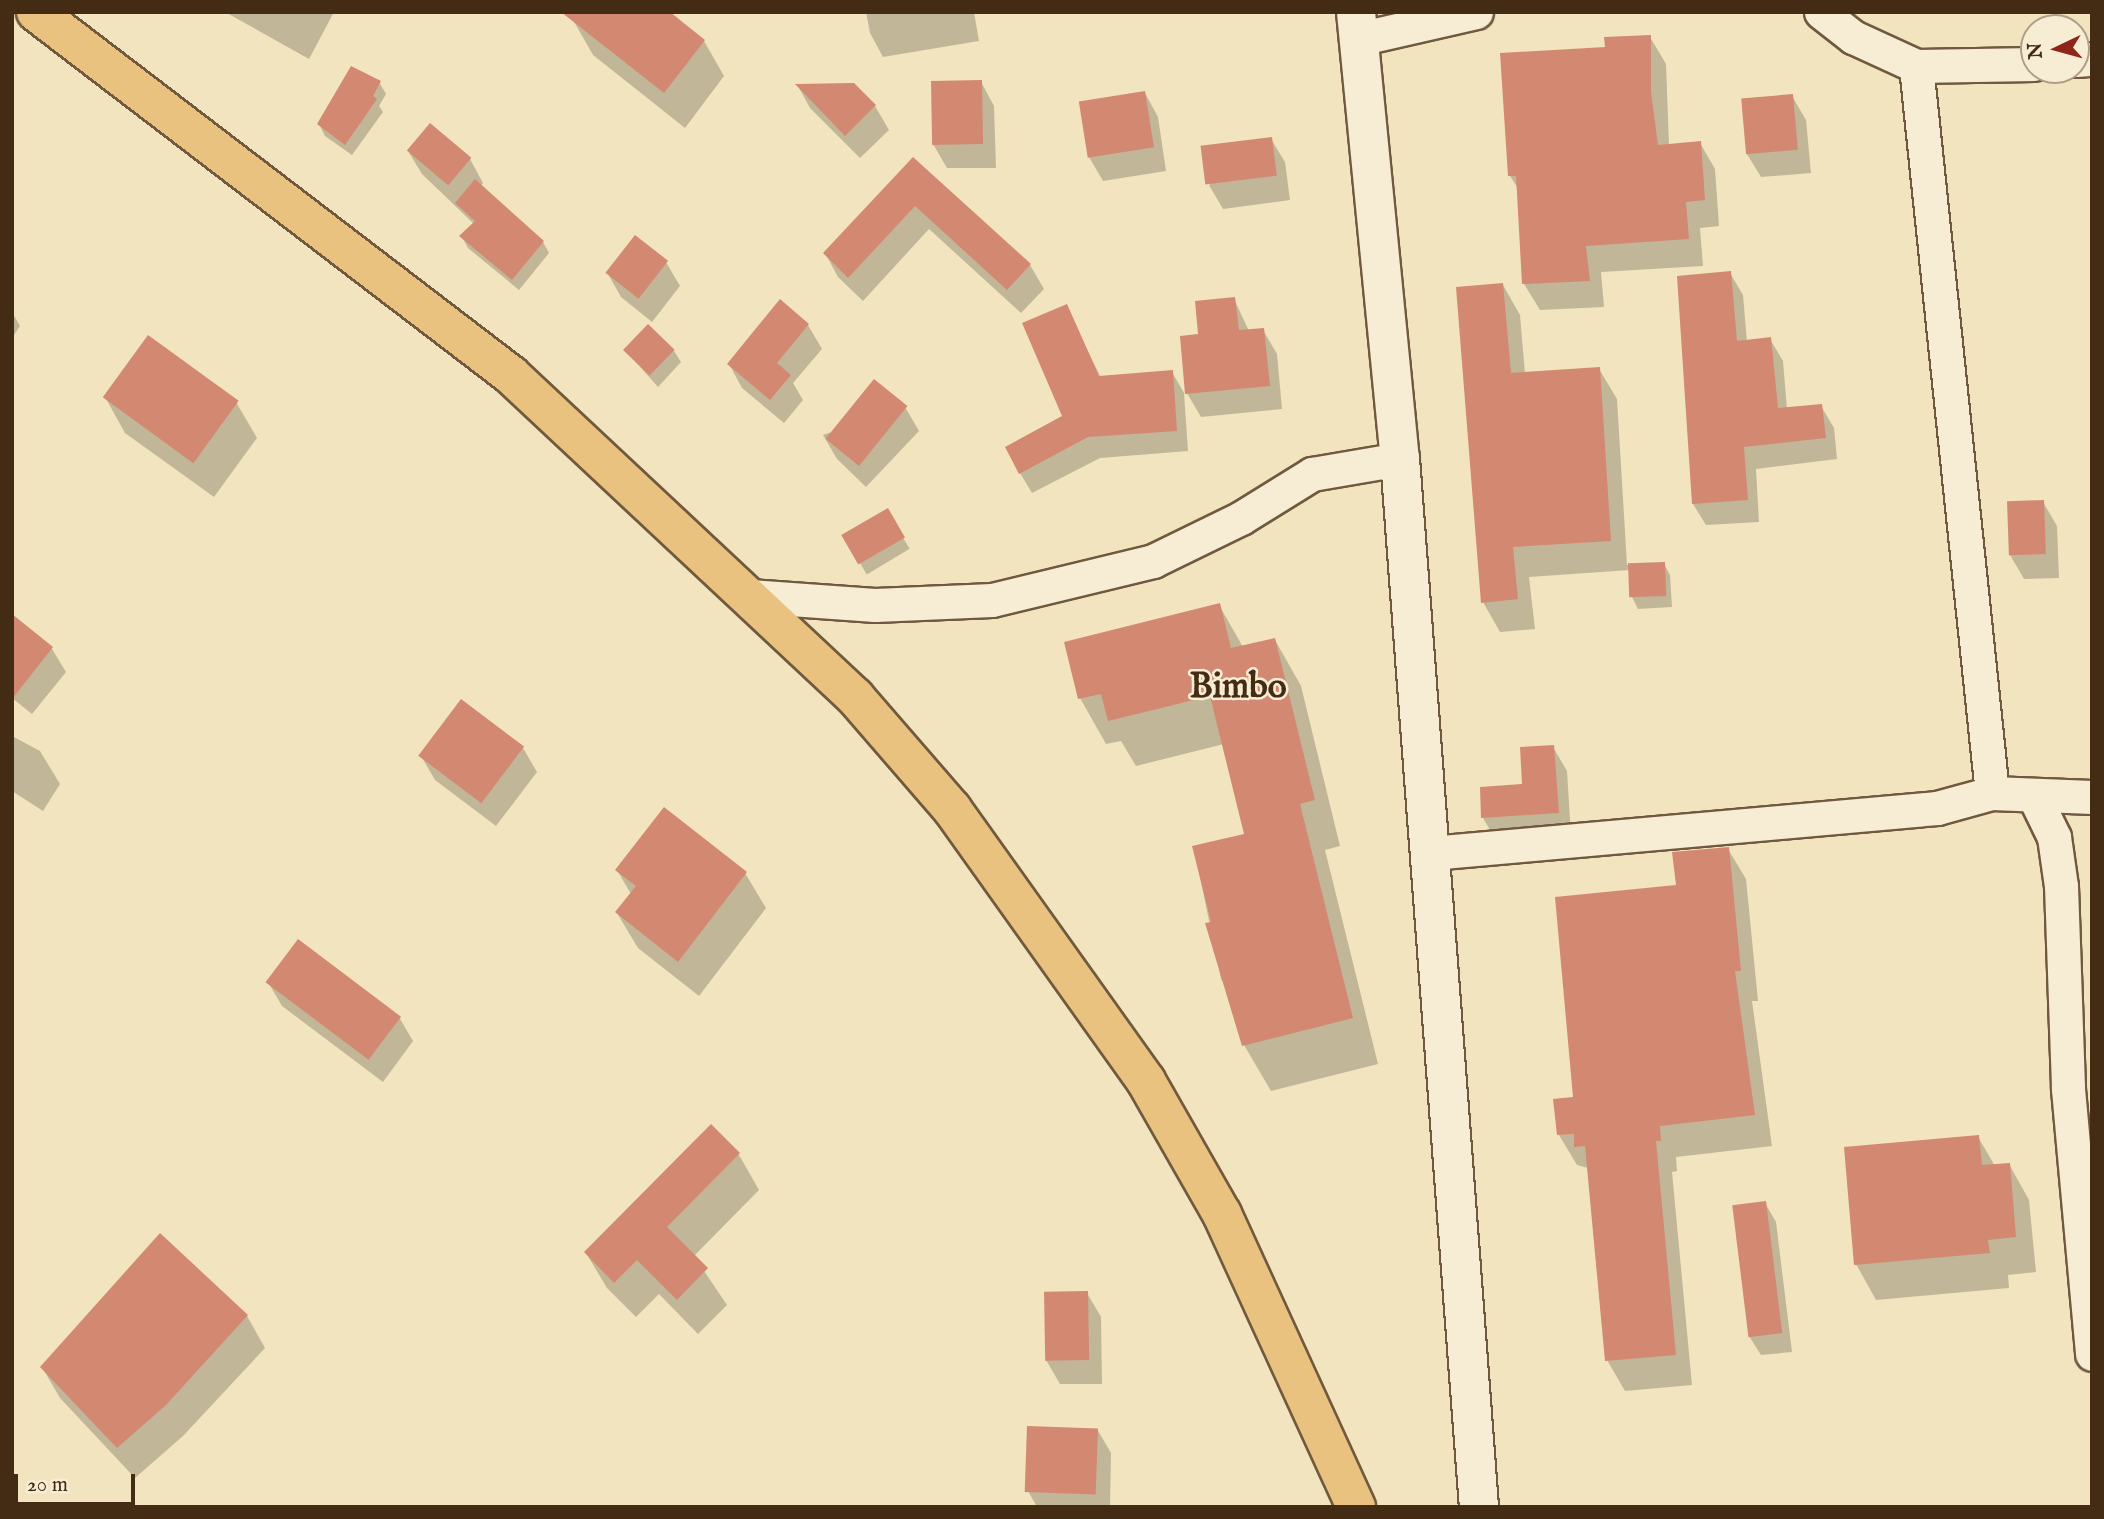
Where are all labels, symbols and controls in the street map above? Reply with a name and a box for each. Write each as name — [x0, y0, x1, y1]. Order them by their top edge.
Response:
north arrow — [2020, 14, 2090, 84]
text: N — [2023, 41, 2049, 60]
district label: Bimbo — [1189, 667, 1287, 709]
scale bar — [18, 1460, 138, 1504]
text: 20 m — [27, 1472, 68, 1499]

